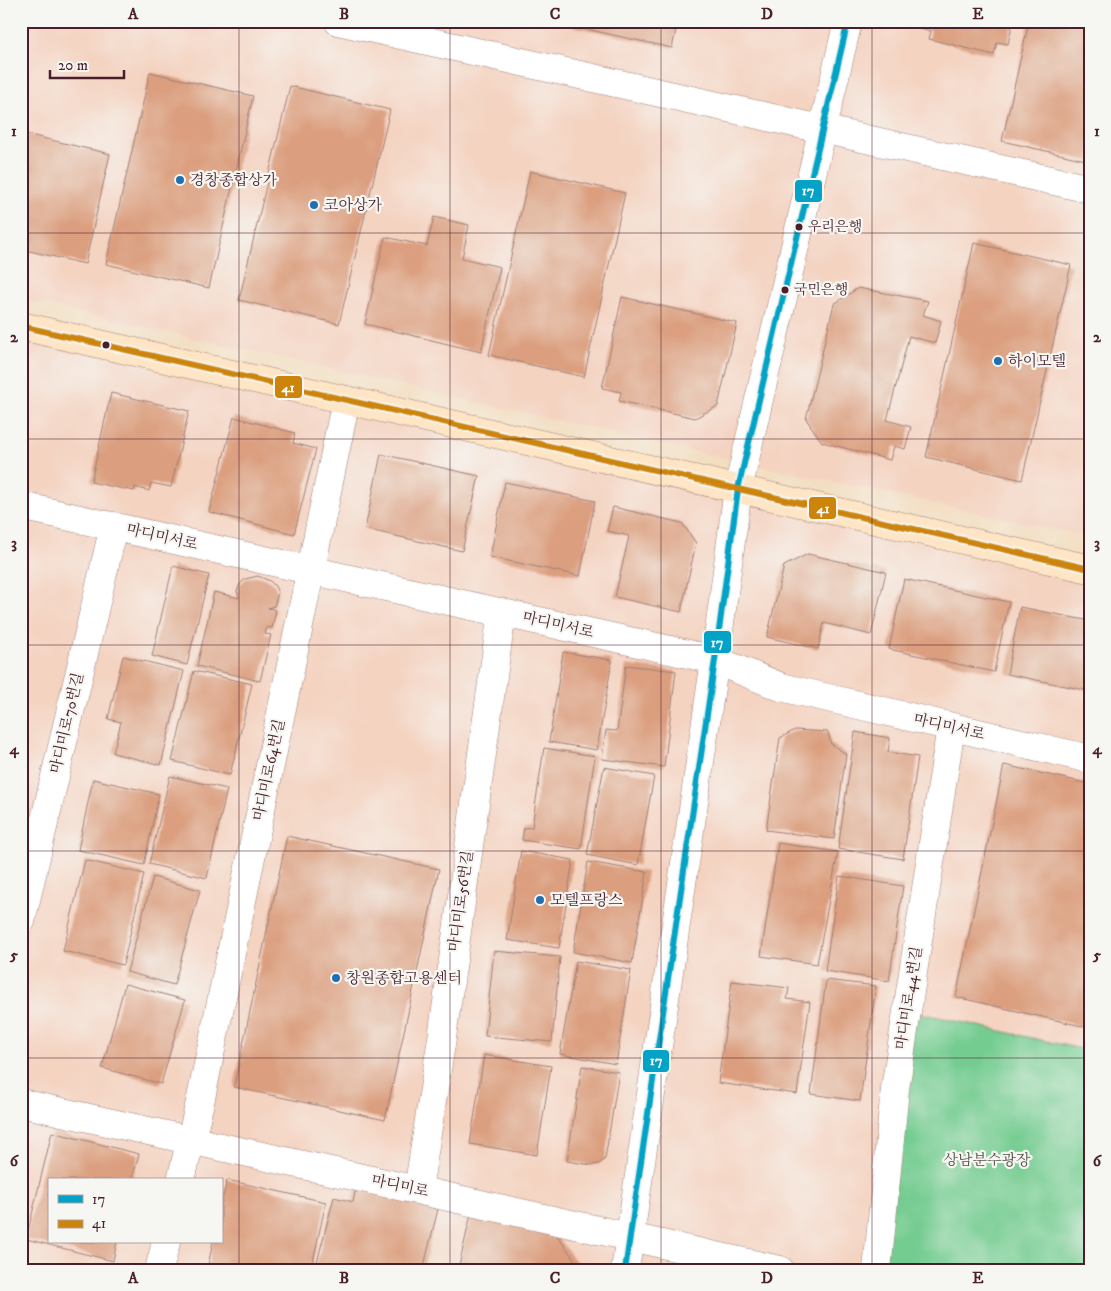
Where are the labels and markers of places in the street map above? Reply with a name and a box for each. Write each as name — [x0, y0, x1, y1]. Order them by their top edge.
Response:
place label: 경창종합상가 — [190, 171, 277, 190]
marker: 경창종합상가 — [174, 174, 186, 186]
place label: 코아상가 — [324, 196, 382, 215]
marker: 코아상가 — [308, 199, 320, 211]
place label: 우리은행 — [808, 218, 862, 236]
marker: 우리은행 — [794, 222, 804, 232]
place label: 국민은행 — [794, 281, 848, 299]
marker: 국민은행 — [780, 285, 790, 295]
unlabelled marker — [101, 340, 111, 350]
place label: 하이모텔 — [1008, 352, 1066, 371]
marker: 하이모텔 — [992, 355, 1004, 367]
place label: 모텔프랑스 — [550, 891, 623, 910]
marker: 모텔프랑스 — [534, 894, 546, 906]
place label: 창원종합고용센터 — [346, 969, 462, 988]
marker: 창원종합고용센터 — [330, 972, 342, 984]

